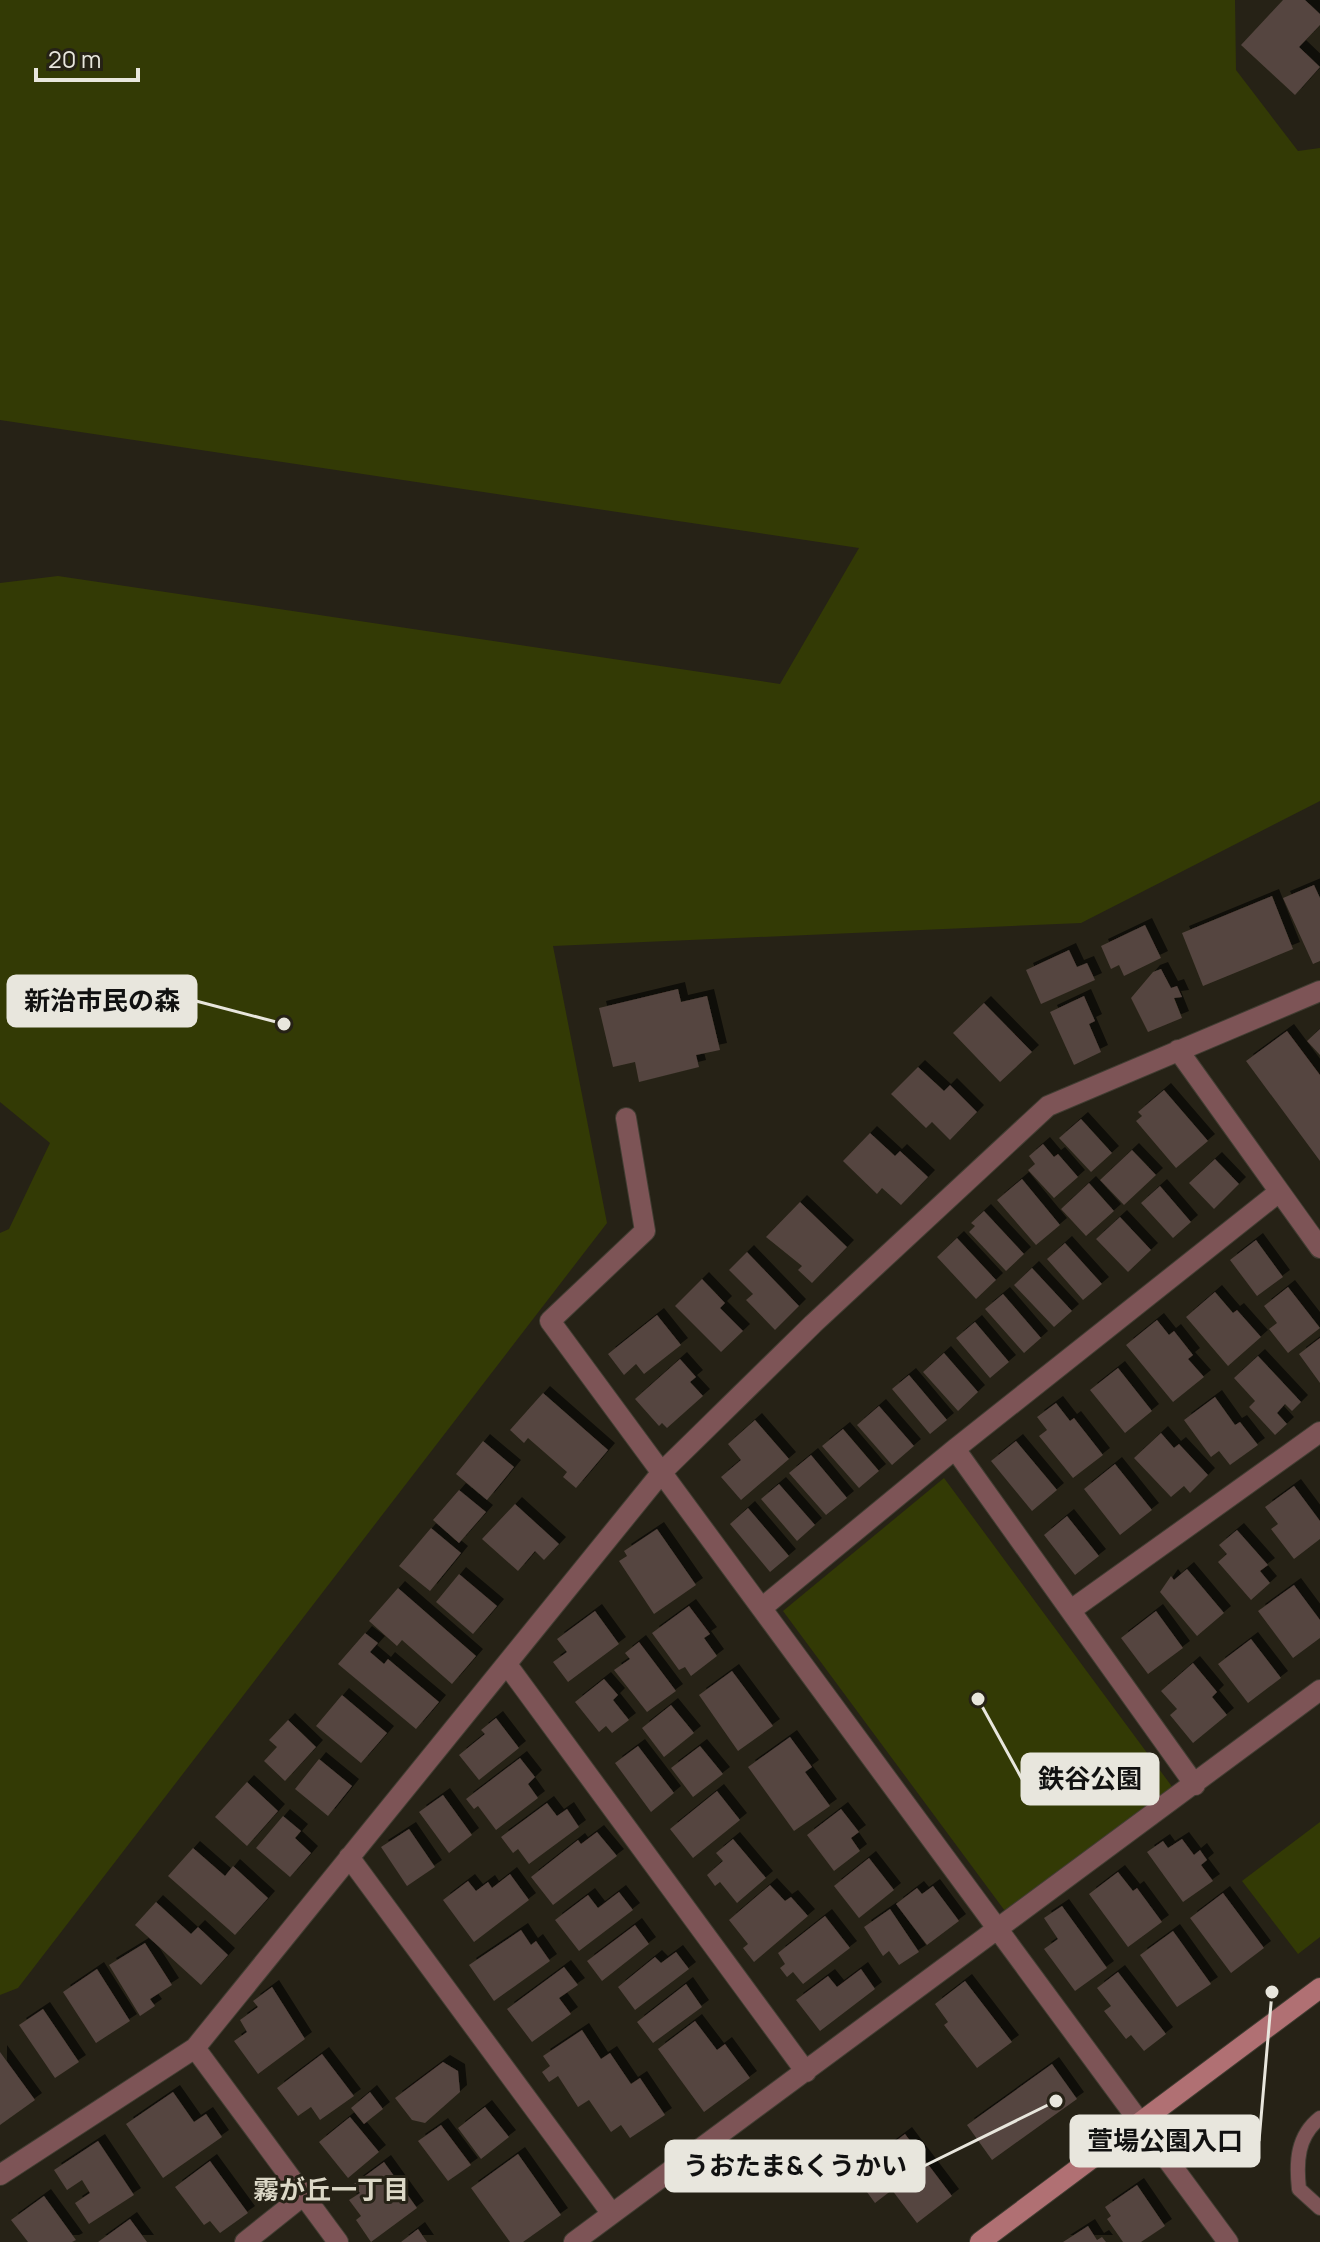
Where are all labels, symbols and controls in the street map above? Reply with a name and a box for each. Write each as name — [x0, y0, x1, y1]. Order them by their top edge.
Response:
scale bar — [36, 32, 138, 82]
text: 20 m — [48, 42, 101, 75]
callout: 新治市民の森 — [8, 976, 196, 1026]
text: 新治市民の森 — [24, 982, 180, 1018]
callout: 鉄谷公園 — [1022, 1754, 1158, 1804]
text: 鉄谷公園 — [1038, 1760, 1142, 1796]
callout: 萱場公園入口 — [1071, 2116, 1259, 2166]
text: 萱場公園入口 — [1087, 2122, 1243, 2158]
callout: うおたま&くうかい — [666, 2141, 924, 2191]
text: うおたま&くうかい — [683, 2147, 907, 2183]
district label: 霧が丘一丁目 — [253, 2171, 409, 2207]

